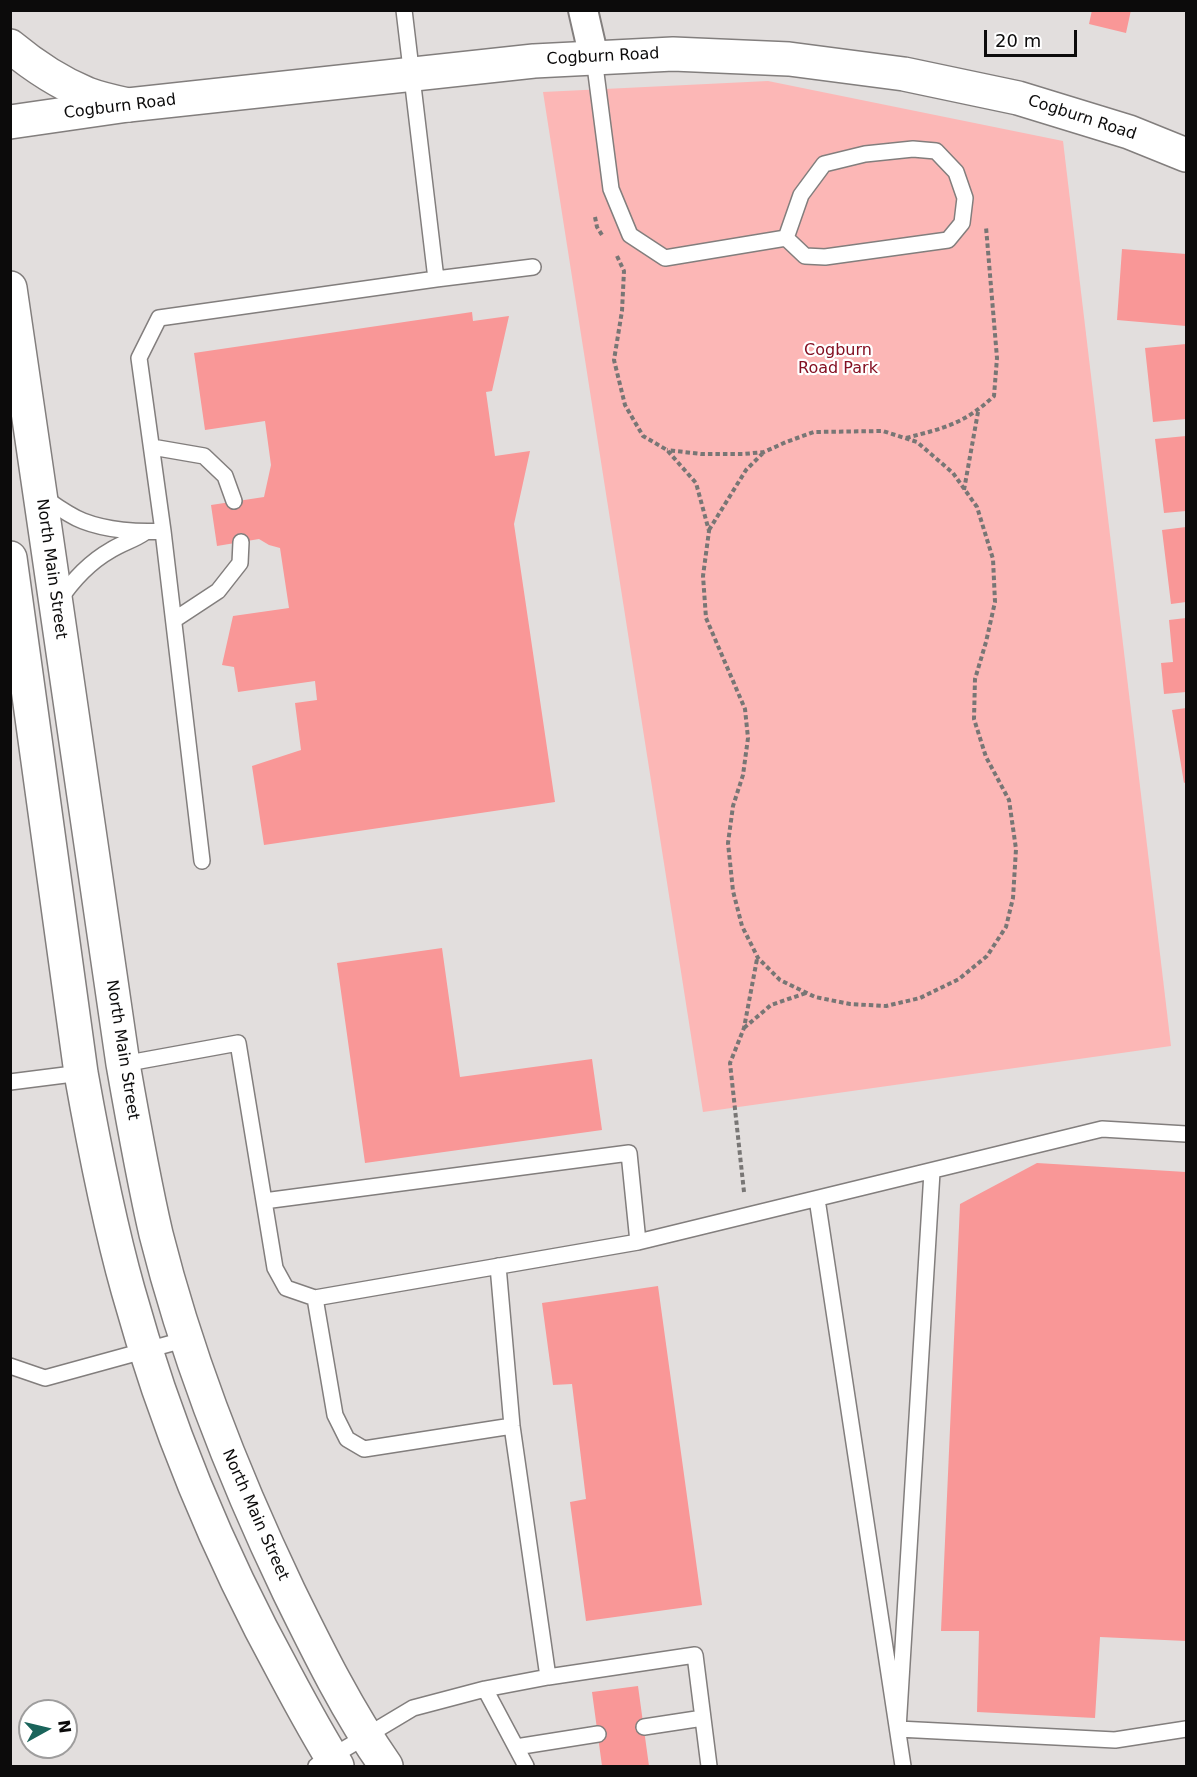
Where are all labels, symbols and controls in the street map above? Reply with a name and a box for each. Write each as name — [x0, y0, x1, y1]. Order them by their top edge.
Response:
scale bar — [987, 18, 1080, 56]
text: 20 m — [995, 30, 1041, 51]
street label: Cogburn Road — [546, 44, 660, 70]
street label: Cogburn Road — [63, 91, 177, 123]
street label: Cogburn Road — [1025, 91, 1139, 145]
park label: Cogburn Road Park — [798, 341, 878, 379]
street label: North Main Street — [32, 497, 70, 641]
street label: North Main Street — [101, 979, 143, 1121]
street label: North Main Street — [217, 1446, 293, 1584]
north arrow — [18, 1699, 78, 1759]
text: N — [54, 1719, 75, 1735]

